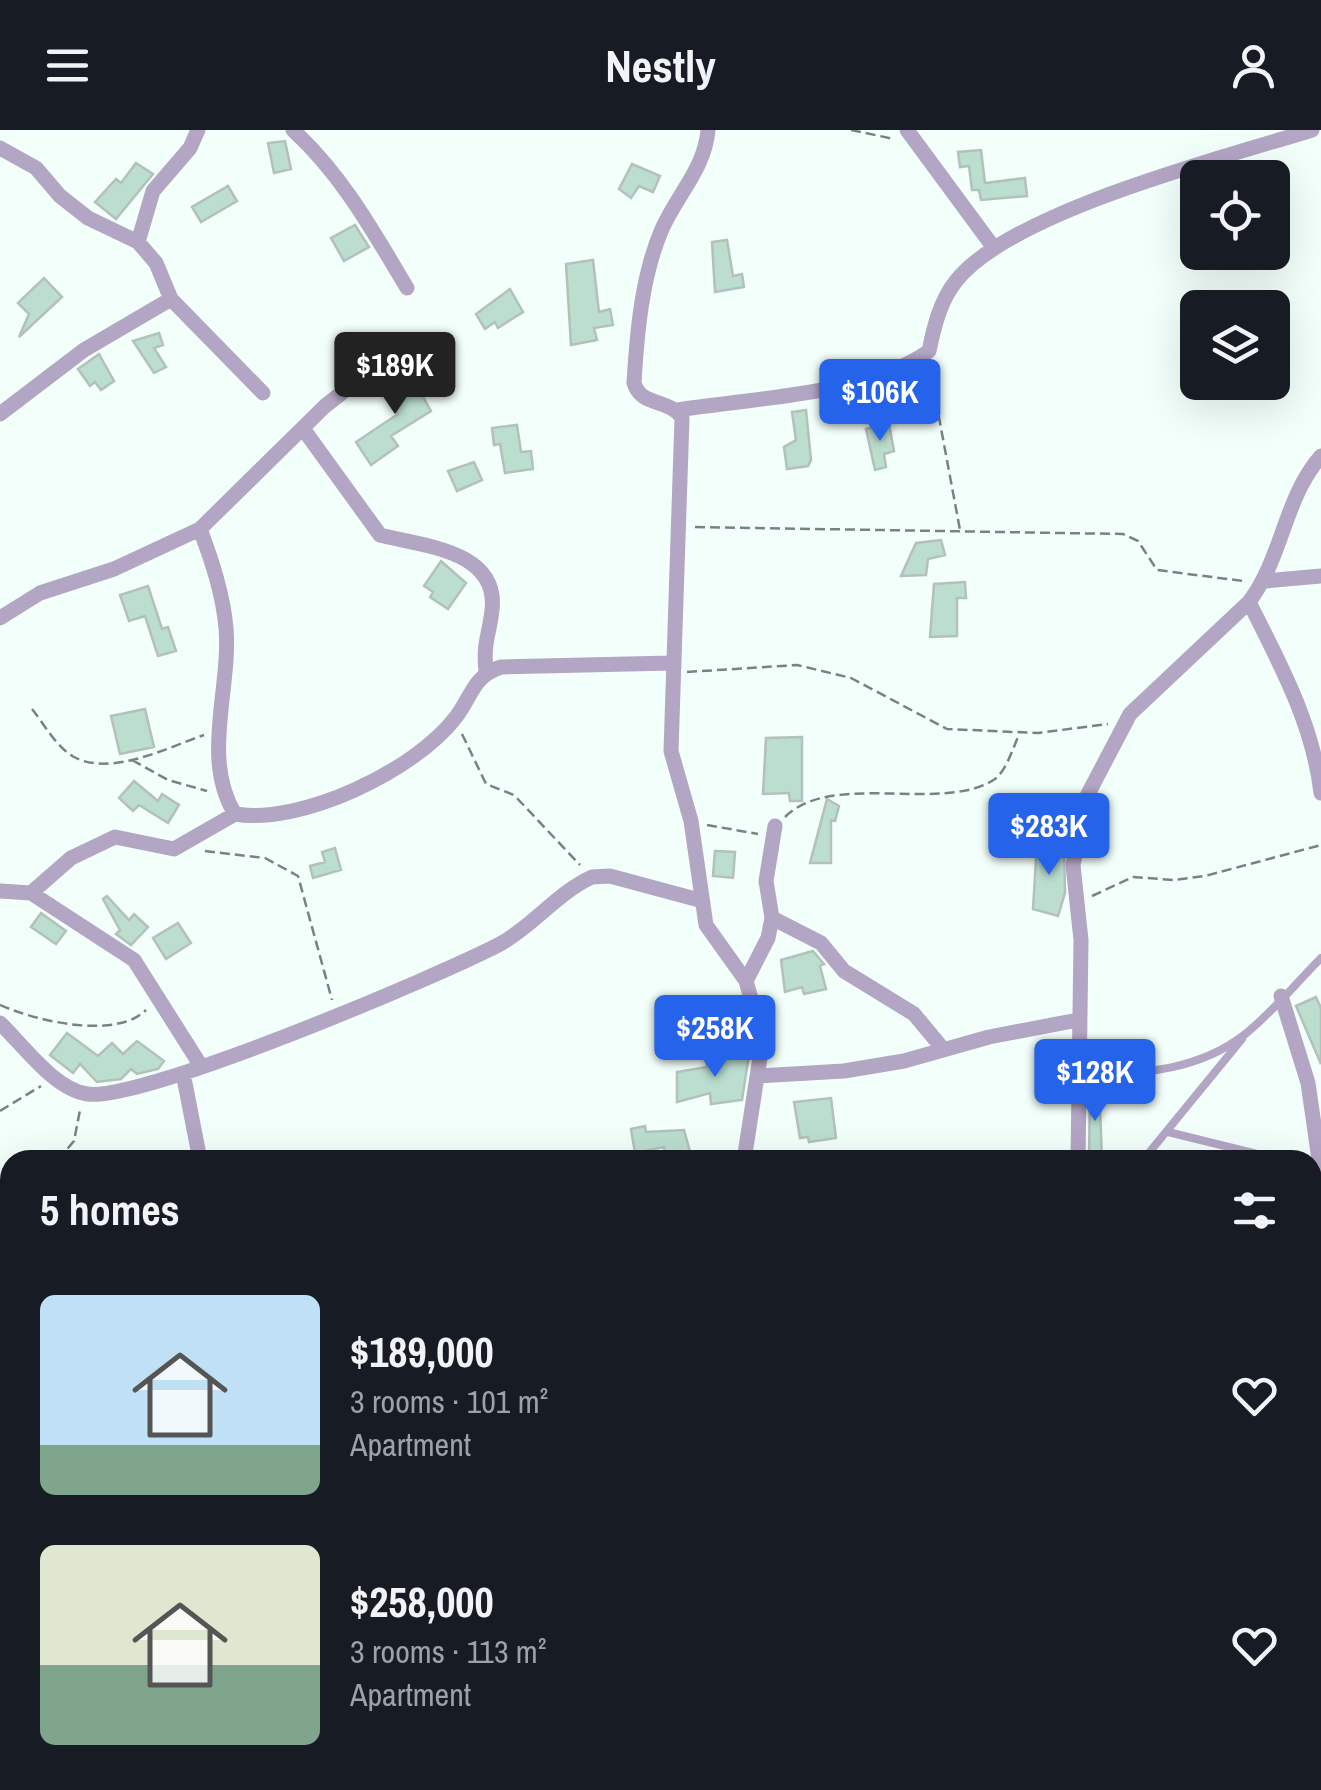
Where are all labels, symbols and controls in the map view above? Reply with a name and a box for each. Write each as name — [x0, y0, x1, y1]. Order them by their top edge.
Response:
text: Nestly — [605, 35, 716, 96]
icon: menu — [40, 38, 95, 93]
icon: person — [1226, 38, 1281, 93]
map controls — [1180, 160, 1290, 400]
button: locate — [1180, 160, 1290, 270]
button: layers — [1180, 290, 1290, 400]
pin: $189K — [325, 332, 465, 417]
text: $189K — [356, 343, 434, 386]
pin: $106K — [810, 359, 950, 444]
text: $106K — [841, 370, 919, 413]
pin: $283K — [979, 793, 1119, 878]
text: $283K — [1010, 804, 1088, 847]
pin: $258K — [645, 995, 785, 1080]
text: $258K — [676, 1006, 754, 1049]
pin: $128K — [1025, 1039, 1165, 1124]
text: $128K — [1056, 1050, 1134, 1093]
text: 5 homes — [40, 1182, 180, 1238]
icon: filters — [1227, 1183, 1282, 1238]
text: $189,000 — [350, 1324, 494, 1380]
icon: home — [120, 1335, 240, 1455]
icon: heart — [1227, 1368, 1282, 1423]
text: 3 rooms · 101 m² — [350, 1380, 548, 1423]
text: Apartment — [350, 1423, 471, 1466]
text: $258,000 — [350, 1574, 494, 1630]
icon: home — [120, 1585, 240, 1705]
icon: heart — [1227, 1618, 1282, 1673]
text: 3 rooms · 113 m² — [350, 1630, 546, 1673]
text: Apartment — [350, 1673, 471, 1716]

